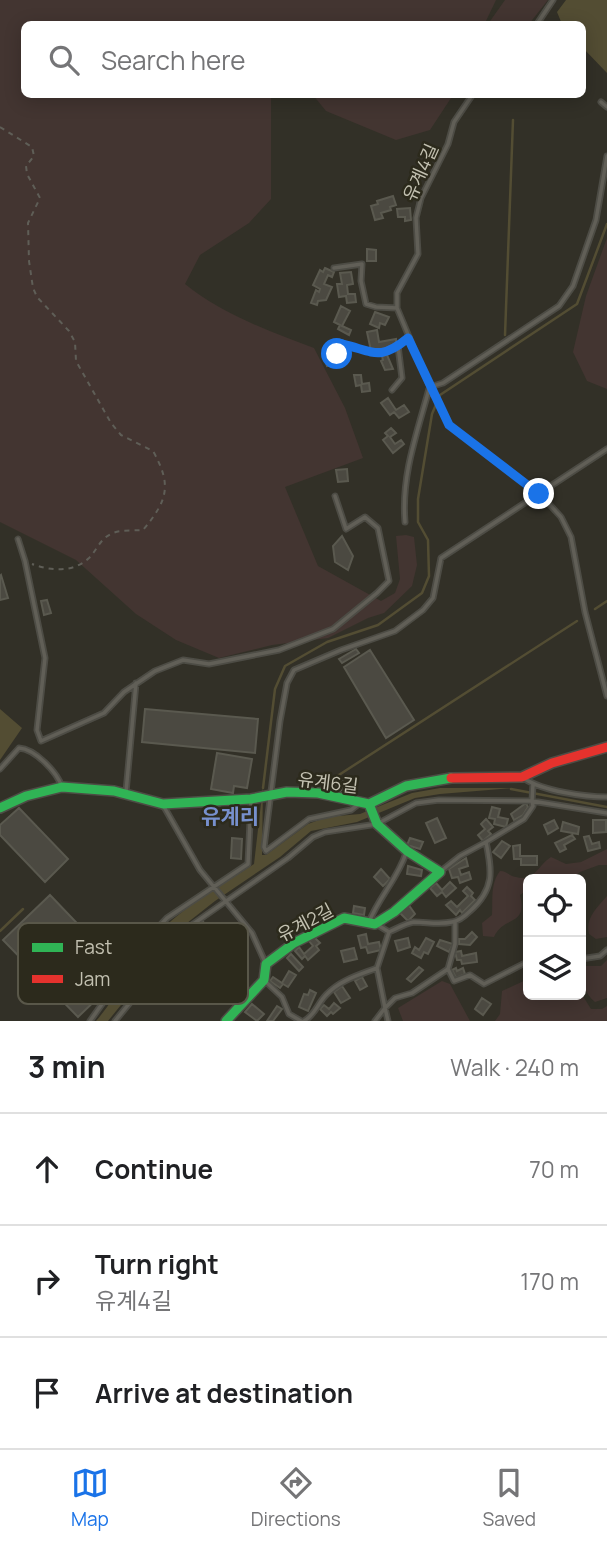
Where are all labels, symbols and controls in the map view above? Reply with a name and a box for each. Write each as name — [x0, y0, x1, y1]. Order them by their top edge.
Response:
search box — [21, 21, 586, 98]
icon: search — [45, 41, 83, 79]
text: Search here — [101, 42, 246, 78]
street label: 유계4길 — [397, 140, 443, 204]
route start — [321, 338, 352, 369]
route end — [523, 478, 554, 509]
street label: 유계6길 — [296, 766, 360, 798]
district label: 유계리 — [201, 802, 259, 830]
map controls — [523, 874, 586, 1000]
button: locate — [523, 874, 586, 937]
street label: 유계2길 — [273, 897, 337, 947]
legend — [18, 923, 248, 1004]
text: Fast — [75, 934, 112, 960]
button: layers — [523, 937, 586, 1000]
text: Jam — [75, 966, 110, 992]
text: 3 min — [28, 1046, 106, 1087]
text: Walk · 240 m — [450, 1051, 579, 1083]
icon: ahead — [28, 1150, 66, 1188]
text: Continue — [95, 1151, 213, 1187]
text: 70 m — [529, 1153, 579, 1185]
text: Turn right — [95, 1246, 219, 1282]
icon: right — [28, 1262, 66, 1300]
text: 170 m — [520, 1265, 579, 1297]
text: 유계4길 — [95, 1284, 172, 1316]
icon: arrive — [28, 1374, 66, 1412]
text: Arrive at destination — [95, 1375, 353, 1411]
tab: Map — [71, 1464, 109, 1532]
tab: Directions — [251, 1464, 341, 1532]
tab: Saved — [483, 1464, 536, 1532]

